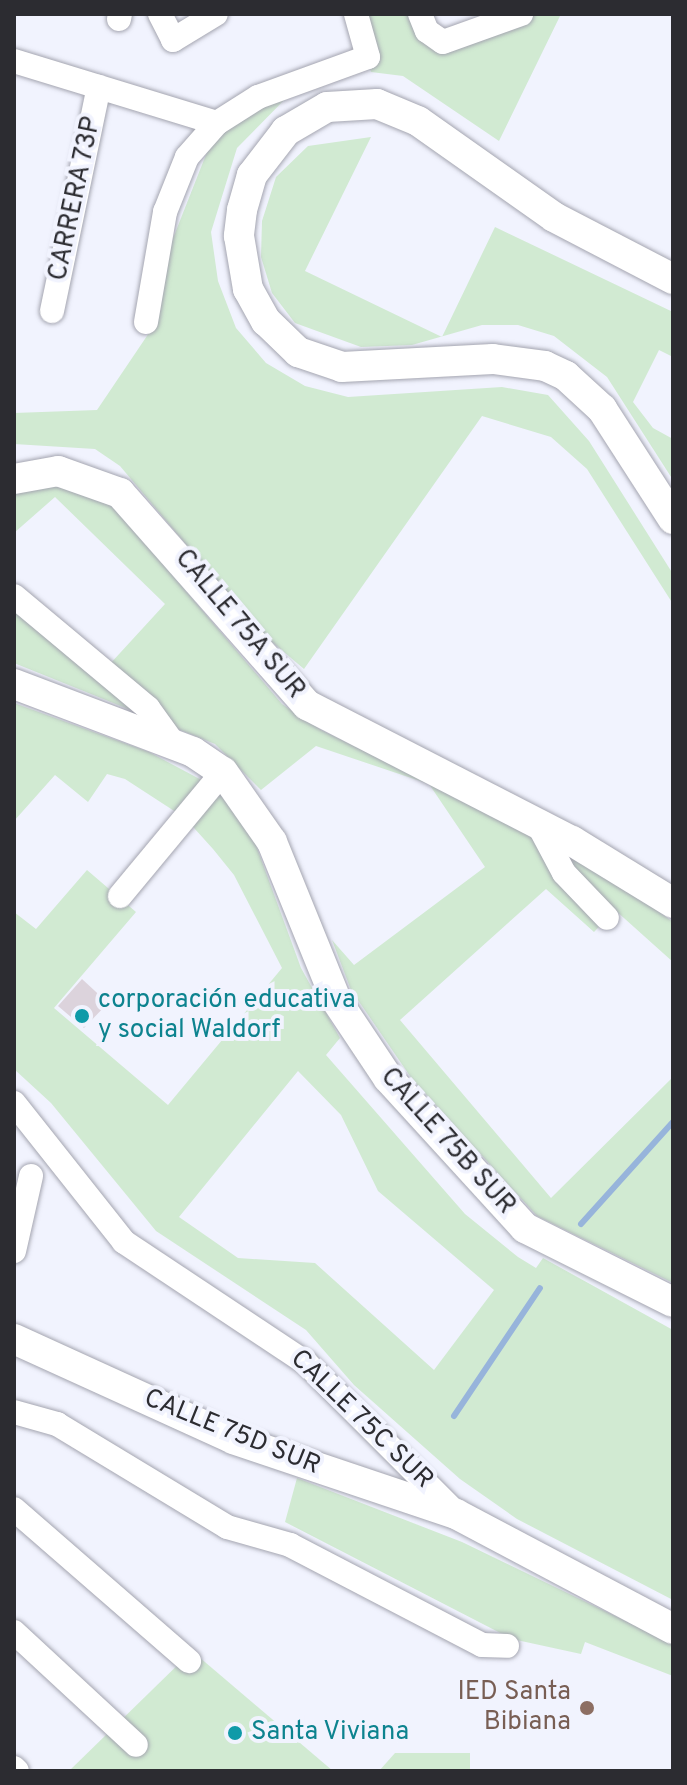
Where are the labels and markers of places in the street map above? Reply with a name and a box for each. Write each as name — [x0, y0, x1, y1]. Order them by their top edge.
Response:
place label: corporación educativa y social Waldorf — [98, 985, 356, 1046]
marker: corporación educativa y social Waldorf — [73, 1007, 91, 1025]
place label: IED Santa Bibiana — [457, 1677, 571, 1738]
marker: IED Santa Bibiana — [578, 1699, 596, 1717]
place label: Santa Viviana — [251, 1717, 410, 1749]
marker: Santa Viviana — [226, 1724, 244, 1742]

